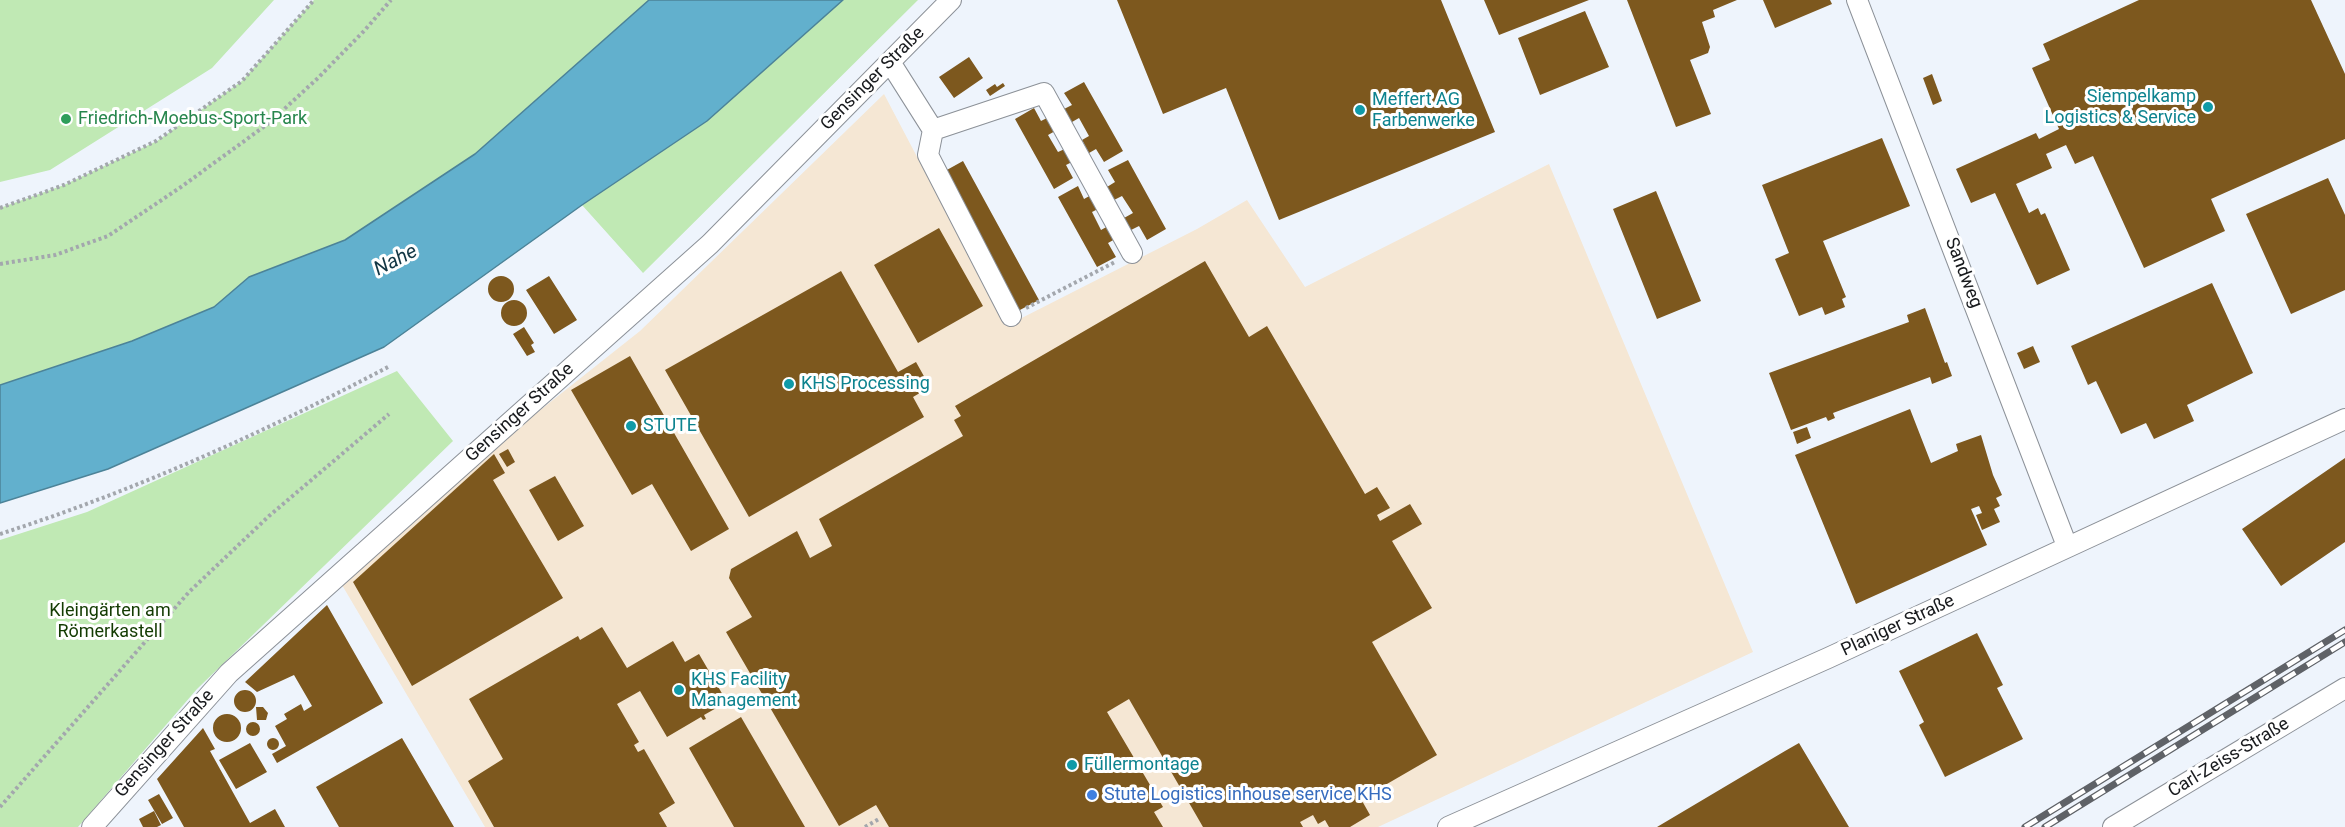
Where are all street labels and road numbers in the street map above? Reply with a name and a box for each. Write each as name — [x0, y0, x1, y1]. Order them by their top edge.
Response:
street label: Gensinger Straße — [817, 23, 929, 135]
street label: Sandweg — [1940, 235, 1986, 311]
street label: Gensinger Straße — [462, 359, 578, 467]
street label: Planiger Straße — [1838, 590, 1958, 662]
street label: Gensinger Straße — [111, 686, 219, 802]
street label: Carl-Zeiss-Straße — [2165, 713, 2293, 803]

